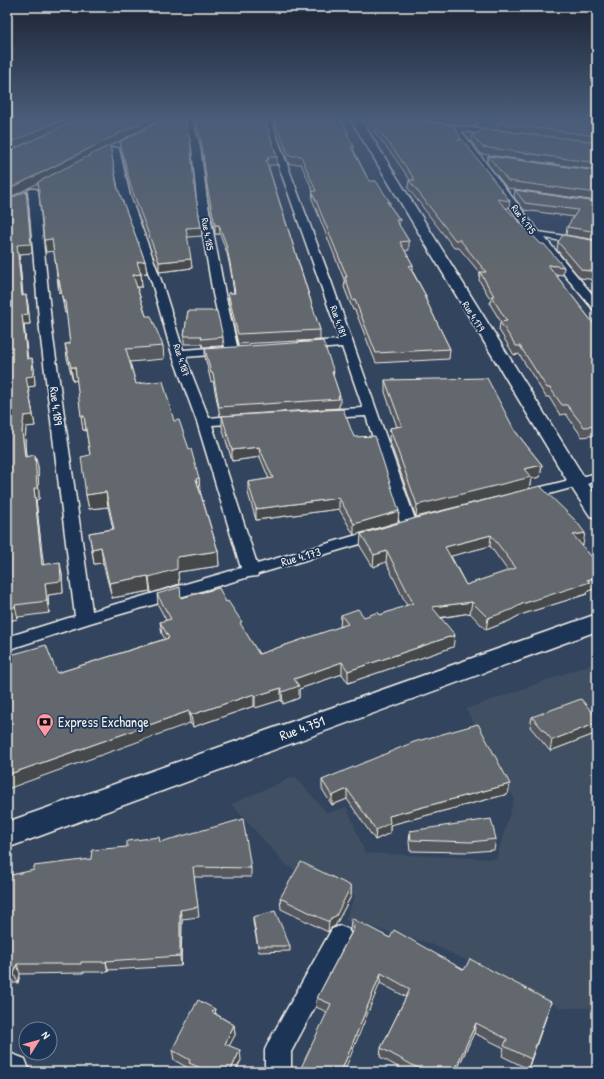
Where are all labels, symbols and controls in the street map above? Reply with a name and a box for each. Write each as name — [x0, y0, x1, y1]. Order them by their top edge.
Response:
street label: Rue 4.175 — [508, 202, 539, 237]
street label: Rue 4.185 — [198, 217, 217, 252]
street label: Rue 4.179 — [459, 299, 488, 334]
street label: Rue 4.181 — [327, 304, 350, 339]
street label: Rue 4.187 — [170, 342, 193, 378]
street label: Rue 4.189 — [46, 386, 67, 427]
street label: Rue 4.173 — [279, 543, 323, 570]
street label: Rue 4.751 — [277, 711, 327, 744]
bank icon: Express Exchange — [35, 712, 55, 737]
place label: Express Exchange — [58, 712, 149, 732]
north arrow — [18, 1021, 58, 1061]
text: N — [39, 1028, 53, 1042]

